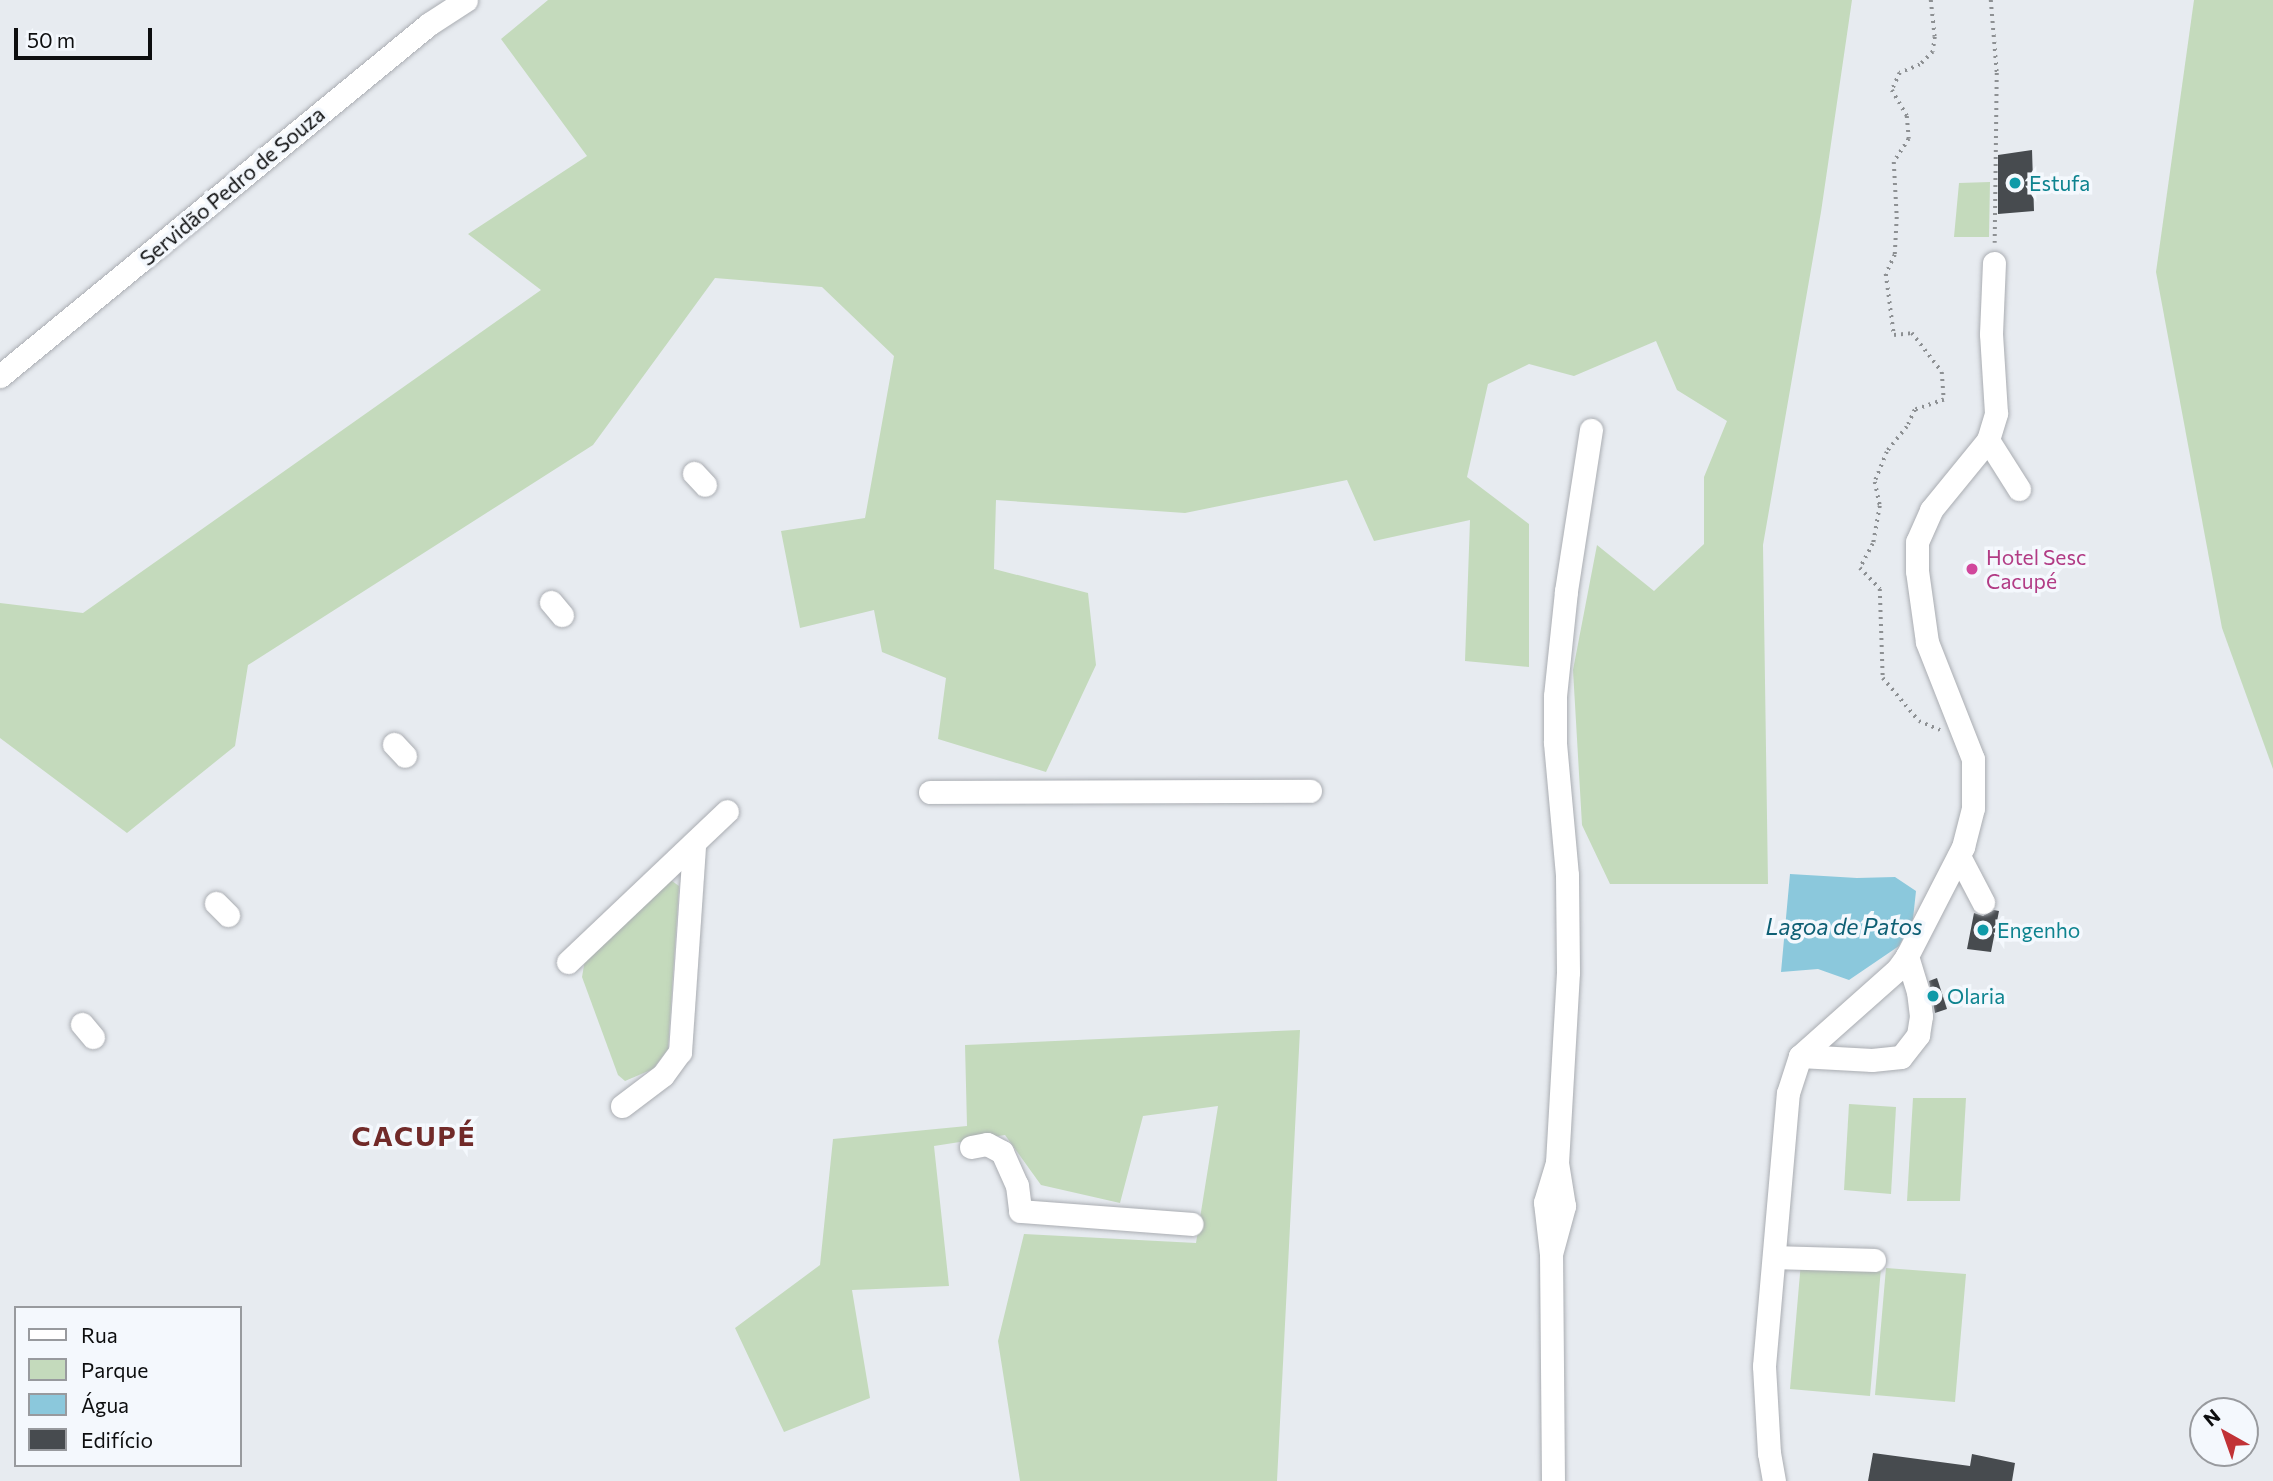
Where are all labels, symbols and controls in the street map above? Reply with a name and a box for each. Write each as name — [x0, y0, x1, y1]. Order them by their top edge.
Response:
scale bar — [18, 14, 156, 58]
text: 50 m — [27, 27, 75, 52]
street label: Servidão Pedro de Souza — [135, 101, 329, 271]
place label: Estufa — [2029, 170, 2090, 196]
marker: Estufa — [2007, 175, 2023, 191]
place label: Hotel Sesc Cacupé — [1986, 544, 2086, 594]
marker: Hotel Sesc Cacupé — [1964, 561, 1980, 577]
water label: Lagoa de Patos — [1765, 912, 1923, 940]
place label: Engenho — [1997, 917, 2080, 943]
marker: Engenho — [1975, 922, 1991, 938]
place label: Olaria — [1947, 983, 2005, 1009]
marker: Olaria — [1925, 988, 1941, 1004]
district label: CACUPÉ — [352, 1118, 476, 1152]
legend — [14, 1306, 242, 1467]
text: Rua — [81, 1322, 118, 1347]
text: Parque — [81, 1357, 148, 1382]
text: Água — [81, 1392, 129, 1417]
north arrow — [2189, 1397, 2259, 1467]
text: N — [2199, 1404, 2224, 1430]
text: Edifício — [81, 1427, 153, 1452]

